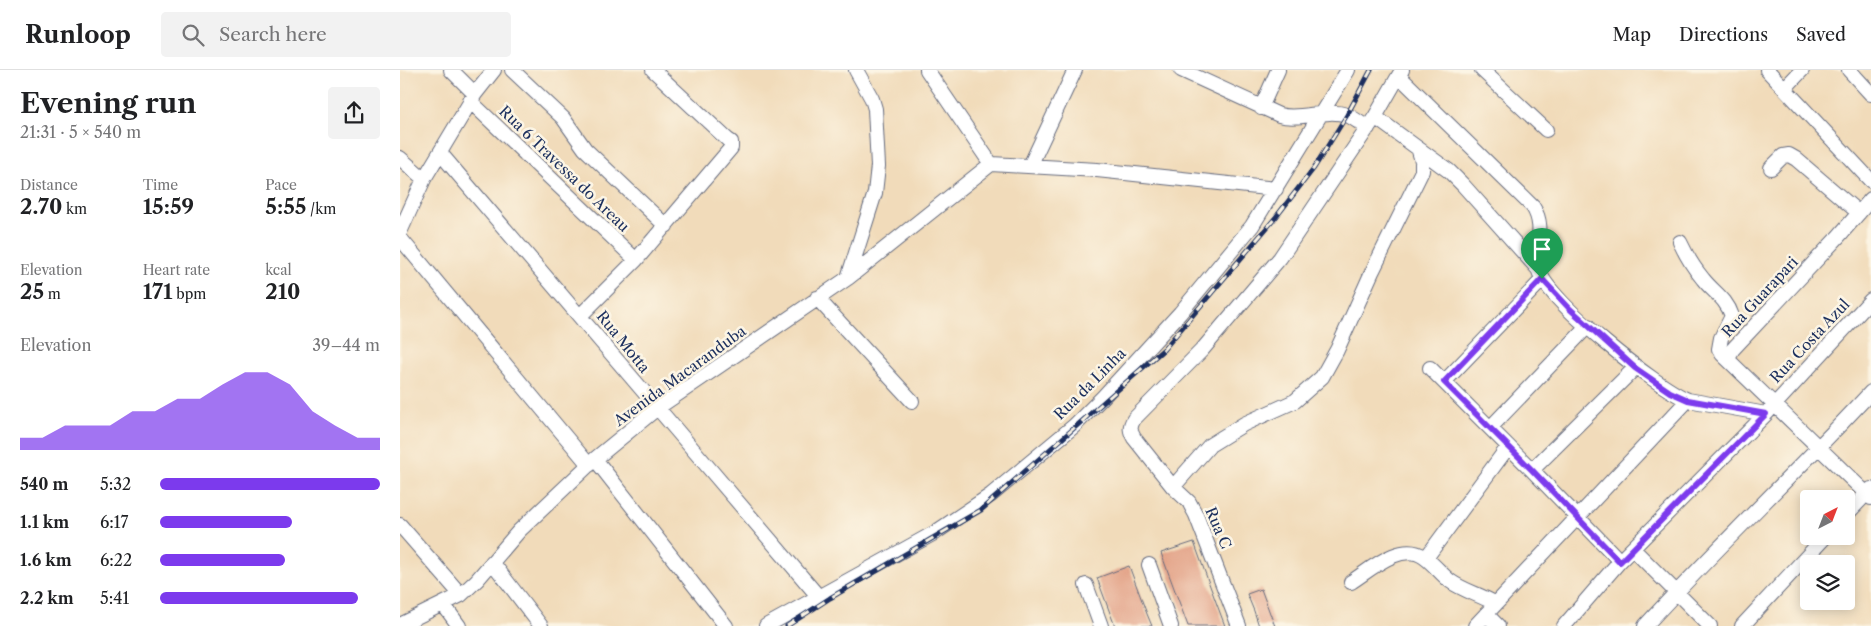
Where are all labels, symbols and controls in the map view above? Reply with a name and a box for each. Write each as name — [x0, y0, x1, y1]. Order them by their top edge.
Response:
search box — [161, 12, 511, 57]
text: Runloop — [25, 20, 131, 49]
icon: search — [179, 21, 207, 49]
text: Search here — [219, 23, 327, 46]
text: Map — [1612, 24, 1651, 46]
text: Directions — [1679, 24, 1768, 46]
text: Saved — [1796, 24, 1846, 46]
text: Evening run — [20, 86, 196, 120]
button: share — [328, 87, 380, 139]
street label: Rua 6 Travessa do Areau — [495, 101, 633, 236]
text: 21:31 · 5 × 540 m — [20, 122, 141, 142]
text: Distance — [20, 176, 78, 194]
text: Time — [143, 176, 178, 194]
text: Pace — [265, 176, 297, 194]
text: 2.70 — [20, 194, 62, 219]
text: 15:59 — [143, 194, 194, 219]
text: 5:55 — [265, 194, 306, 219]
text: km — [62, 200, 87, 218]
text: /km — [306, 200, 336, 218]
pin — [1521, 228, 1563, 279]
icon: arrive — [1528, 235, 1556, 263]
street label: Rua Guarapari — [1717, 252, 1802, 341]
text: Elevation — [20, 261, 83, 279]
text: Heart rate — [143, 261, 210, 279]
text: kcal — [265, 261, 292, 279]
text: 25 — [20, 279, 44, 304]
text: 171 — [143, 279, 173, 304]
text: 210 — [265, 279, 300, 304]
text: m — [44, 285, 61, 303]
text: bpm — [173, 285, 206, 303]
street label: Rua Costa Azul — [1766, 294, 1854, 387]
street label: Rua Motta — [593, 307, 654, 377]
street label: Avenida Macaranduba — [609, 321, 750, 431]
text: Elevation — [20, 335, 91, 355]
text: 39–44 m — [312, 335, 380, 355]
street label: Rua da Linha — [1050, 344, 1130, 424]
text: 540 m — [20, 474, 68, 494]
text: 5:32 — [100, 474, 131, 494]
north arrow — [1800, 490, 1855, 545]
map controls — [1800, 490, 1855, 610]
street label: Rua C — [1201, 504, 1236, 552]
text: 1.1 km — [20, 512, 69, 532]
text: 6:17 — [100, 512, 128, 532]
text: 1.6 km — [20, 550, 72, 570]
text: 6:22 — [100, 550, 132, 570]
button: layers — [1800, 555, 1855, 610]
text: 2.2 km — [20, 588, 74, 608]
text: 5:41 — [100, 588, 129, 608]

